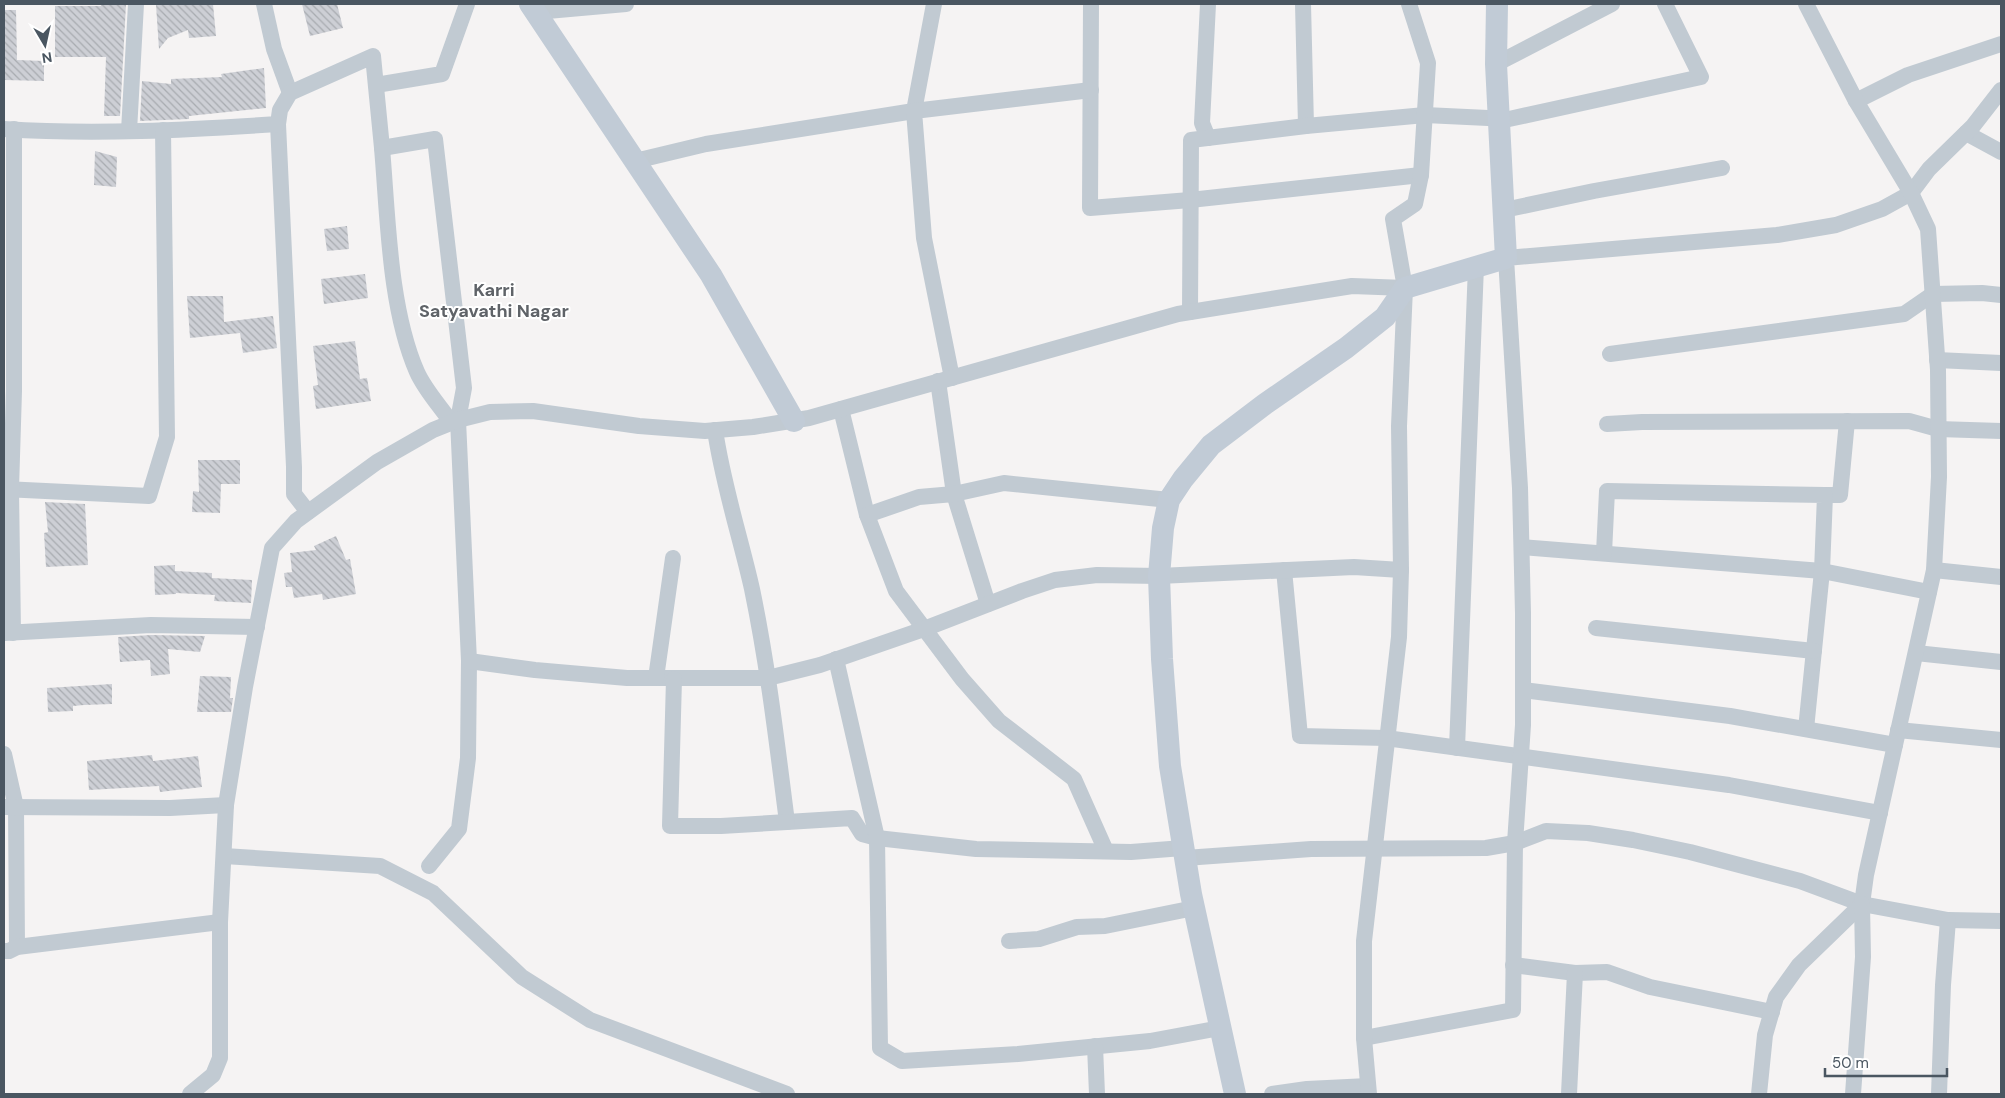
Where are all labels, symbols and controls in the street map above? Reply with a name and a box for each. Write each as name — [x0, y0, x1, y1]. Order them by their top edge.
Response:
north arrow — [20, 20, 70, 70]
text: N — [41, 48, 53, 68]
district label: Karri Satyavathi Nagar — [419, 278, 569, 323]
scale bar — [1825, 1046, 1948, 1078]
text: 50 m — [1832, 1053, 1869, 1073]

